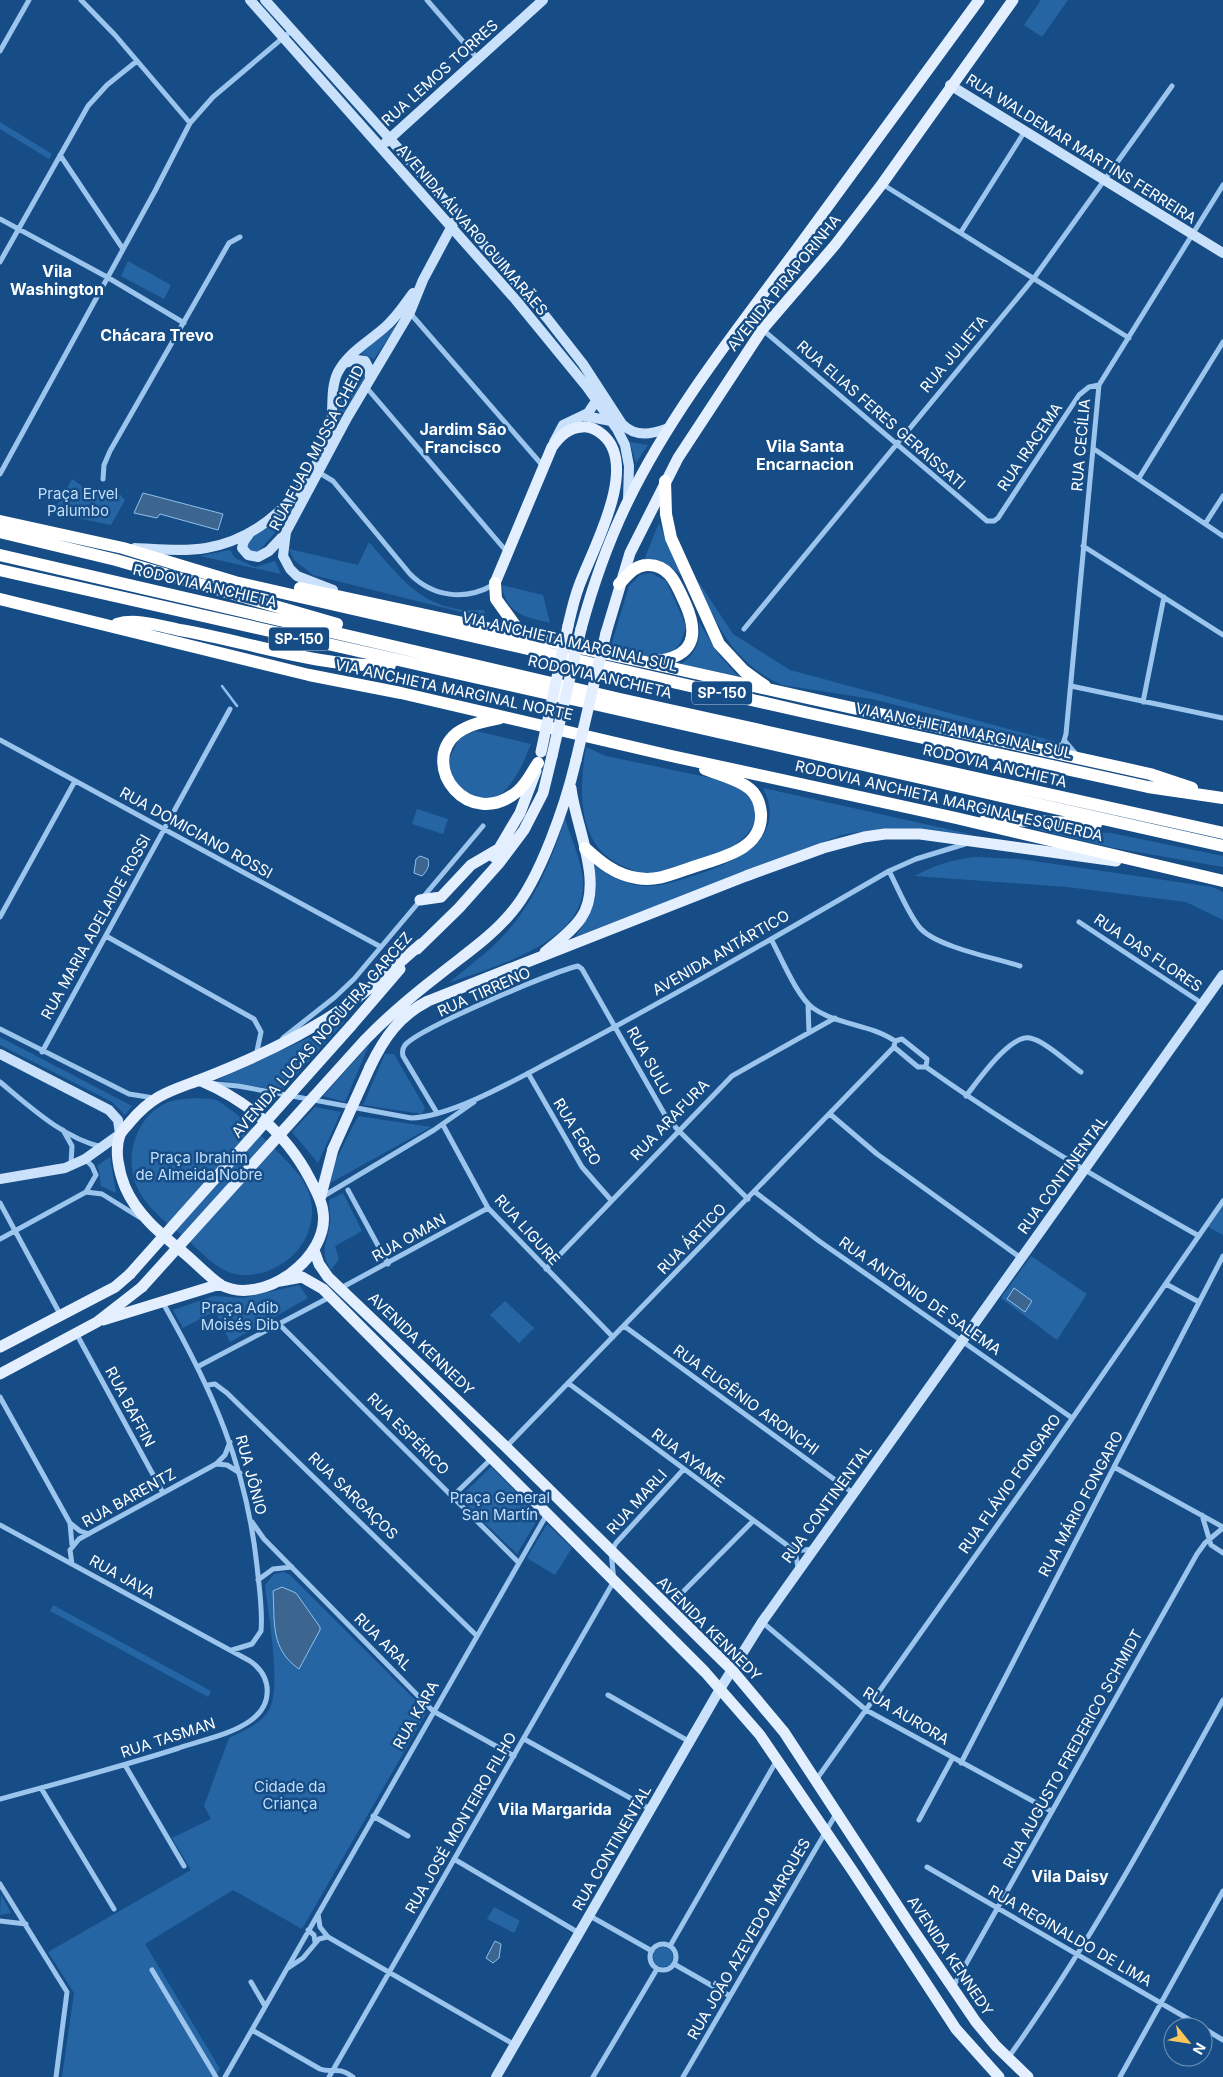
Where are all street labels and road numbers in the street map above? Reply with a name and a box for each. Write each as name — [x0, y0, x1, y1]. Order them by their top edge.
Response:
street label: RUA LEMOS TORRES — [378, 15, 502, 130]
street label: RUA WALDEMAR MARTINS FERREIRA — [963, 69, 1200, 228]
street label: AVENIDA ÁLVARO GUIMARÃES — [393, 140, 552, 319]
street label: AVENIDA PIRAPORINHA — [723, 211, 845, 355]
street label: RUA JULIETA — [916, 311, 991, 396]
street label: RUA ELIAS FERES GERAISSATI — [793, 336, 970, 493]
street label: RUA FUAD MUSSA CHEID — [265, 362, 368, 534]
street label: RUA CECÍLIA — [1067, 398, 1094, 492]
street label: RUA IRACEMA — [993, 399, 1066, 495]
street label: RODOVIA ANCHIETA — [131, 560, 279, 611]
street label: VIA ANCHIETA MARGINAL SUL — [460, 607, 680, 676]
road number: SP-150 — [269, 628, 329, 650]
street label: RODOVIA ANCHIETA — [526, 651, 674, 702]
street label: VIA ANCHIETA MARGINAL NORTE — [333, 655, 575, 724]
road number: SP-150 — [692, 681, 752, 704]
street label: VIA ANCHIETA MARGINAL SUL — [854, 698, 1074, 763]
street label: RODOVIA ANCHIETA — [921, 740, 1069, 791]
street label: RODOVIA ANCHIETA MARGINAL ESQUERDA — [793, 756, 1105, 845]
street label: RUA DOMICIANO ROSSI — [117, 783, 276, 882]
street label: RUA MARIA ADELAIDE ROSSI — [37, 831, 154, 1023]
street label: AVENIDA ANTÁRTICO — [649, 906, 793, 1000]
street label: RUA DAS FLORES — [1091, 909, 1206, 996]
street label: AVENIDA LUCAS NOGUEIRA GARCEZ — [227, 928, 416, 1141]
street label: RUA TIRRENO — [434, 963, 533, 1021]
street label: RUA SULU — [623, 1023, 676, 1098]
street label: RUA ARAFURA — [626, 1075, 713, 1164]
street label: RUA EGEO — [549, 1095, 606, 1169]
street label: RUA CONTINENTAL — [1013, 1112, 1112, 1237]
street label: RUA LIGURE — [491, 1190, 564, 1269]
street label: RUA ÁRTICO — [653, 1199, 730, 1278]
street label: RUA OMAN — [368, 1209, 449, 1266]
street label: RUA ANTÔNIO DE SALEMA — [835, 1232, 1005, 1359]
street label: AVENIDA KENNEDY — [364, 1288, 478, 1399]
street label: RUA EUGÊNIO ARONCHI — [670, 1340, 823, 1459]
street label: RUA BAFFIN — [101, 1363, 160, 1450]
street label: RUA ESPÉRICO — [363, 1389, 453, 1479]
street label: RUA FLÁVIO FONGARO — [954, 1410, 1065, 1557]
street label: RUA AYAME — [648, 1424, 728, 1491]
street label: RUA MÁRIO FONGARO — [1034, 1428, 1127, 1580]
street label: RUA JÔNIO — [232, 1433, 271, 1517]
street label: RUA CONTINENTAL — [777, 1441, 876, 1566]
street label: RUA SARGAÇOS — [304, 1448, 402, 1543]
street label: RUA BARENTZ — [79, 1464, 179, 1531]
street label: RUA MARLI — [602, 1465, 671, 1538]
street label: RUA JAVA — [86, 1551, 158, 1602]
street label: AVENIDA KENNEDY — [653, 1572, 766, 1685]
street label: RUA ARAL — [350, 1609, 416, 1675]
street label: RUA AUGUSTO FREDERICO SCHMIDT — [999, 1626, 1146, 1872]
street label: RUA KARA — [388, 1677, 443, 1752]
street label: RUA AURORA — [860, 1682, 953, 1749]
street label: RUA TASMAN — [118, 1713, 218, 1762]
street label: RUA JOSÉ MONTEIRO FILHO — [401, 1729, 520, 1917]
street label: RUA CONTINENTAL — [568, 1782, 655, 1914]
street label: RUA JOÃO AZEVEDO MARQUES — [683, 1835, 814, 2043]
street label: RUA REGINALDO DE LIMA — [985, 1881, 1156, 1990]
street label: AVENIDA KENNEDY — [903, 1892, 997, 2019]

